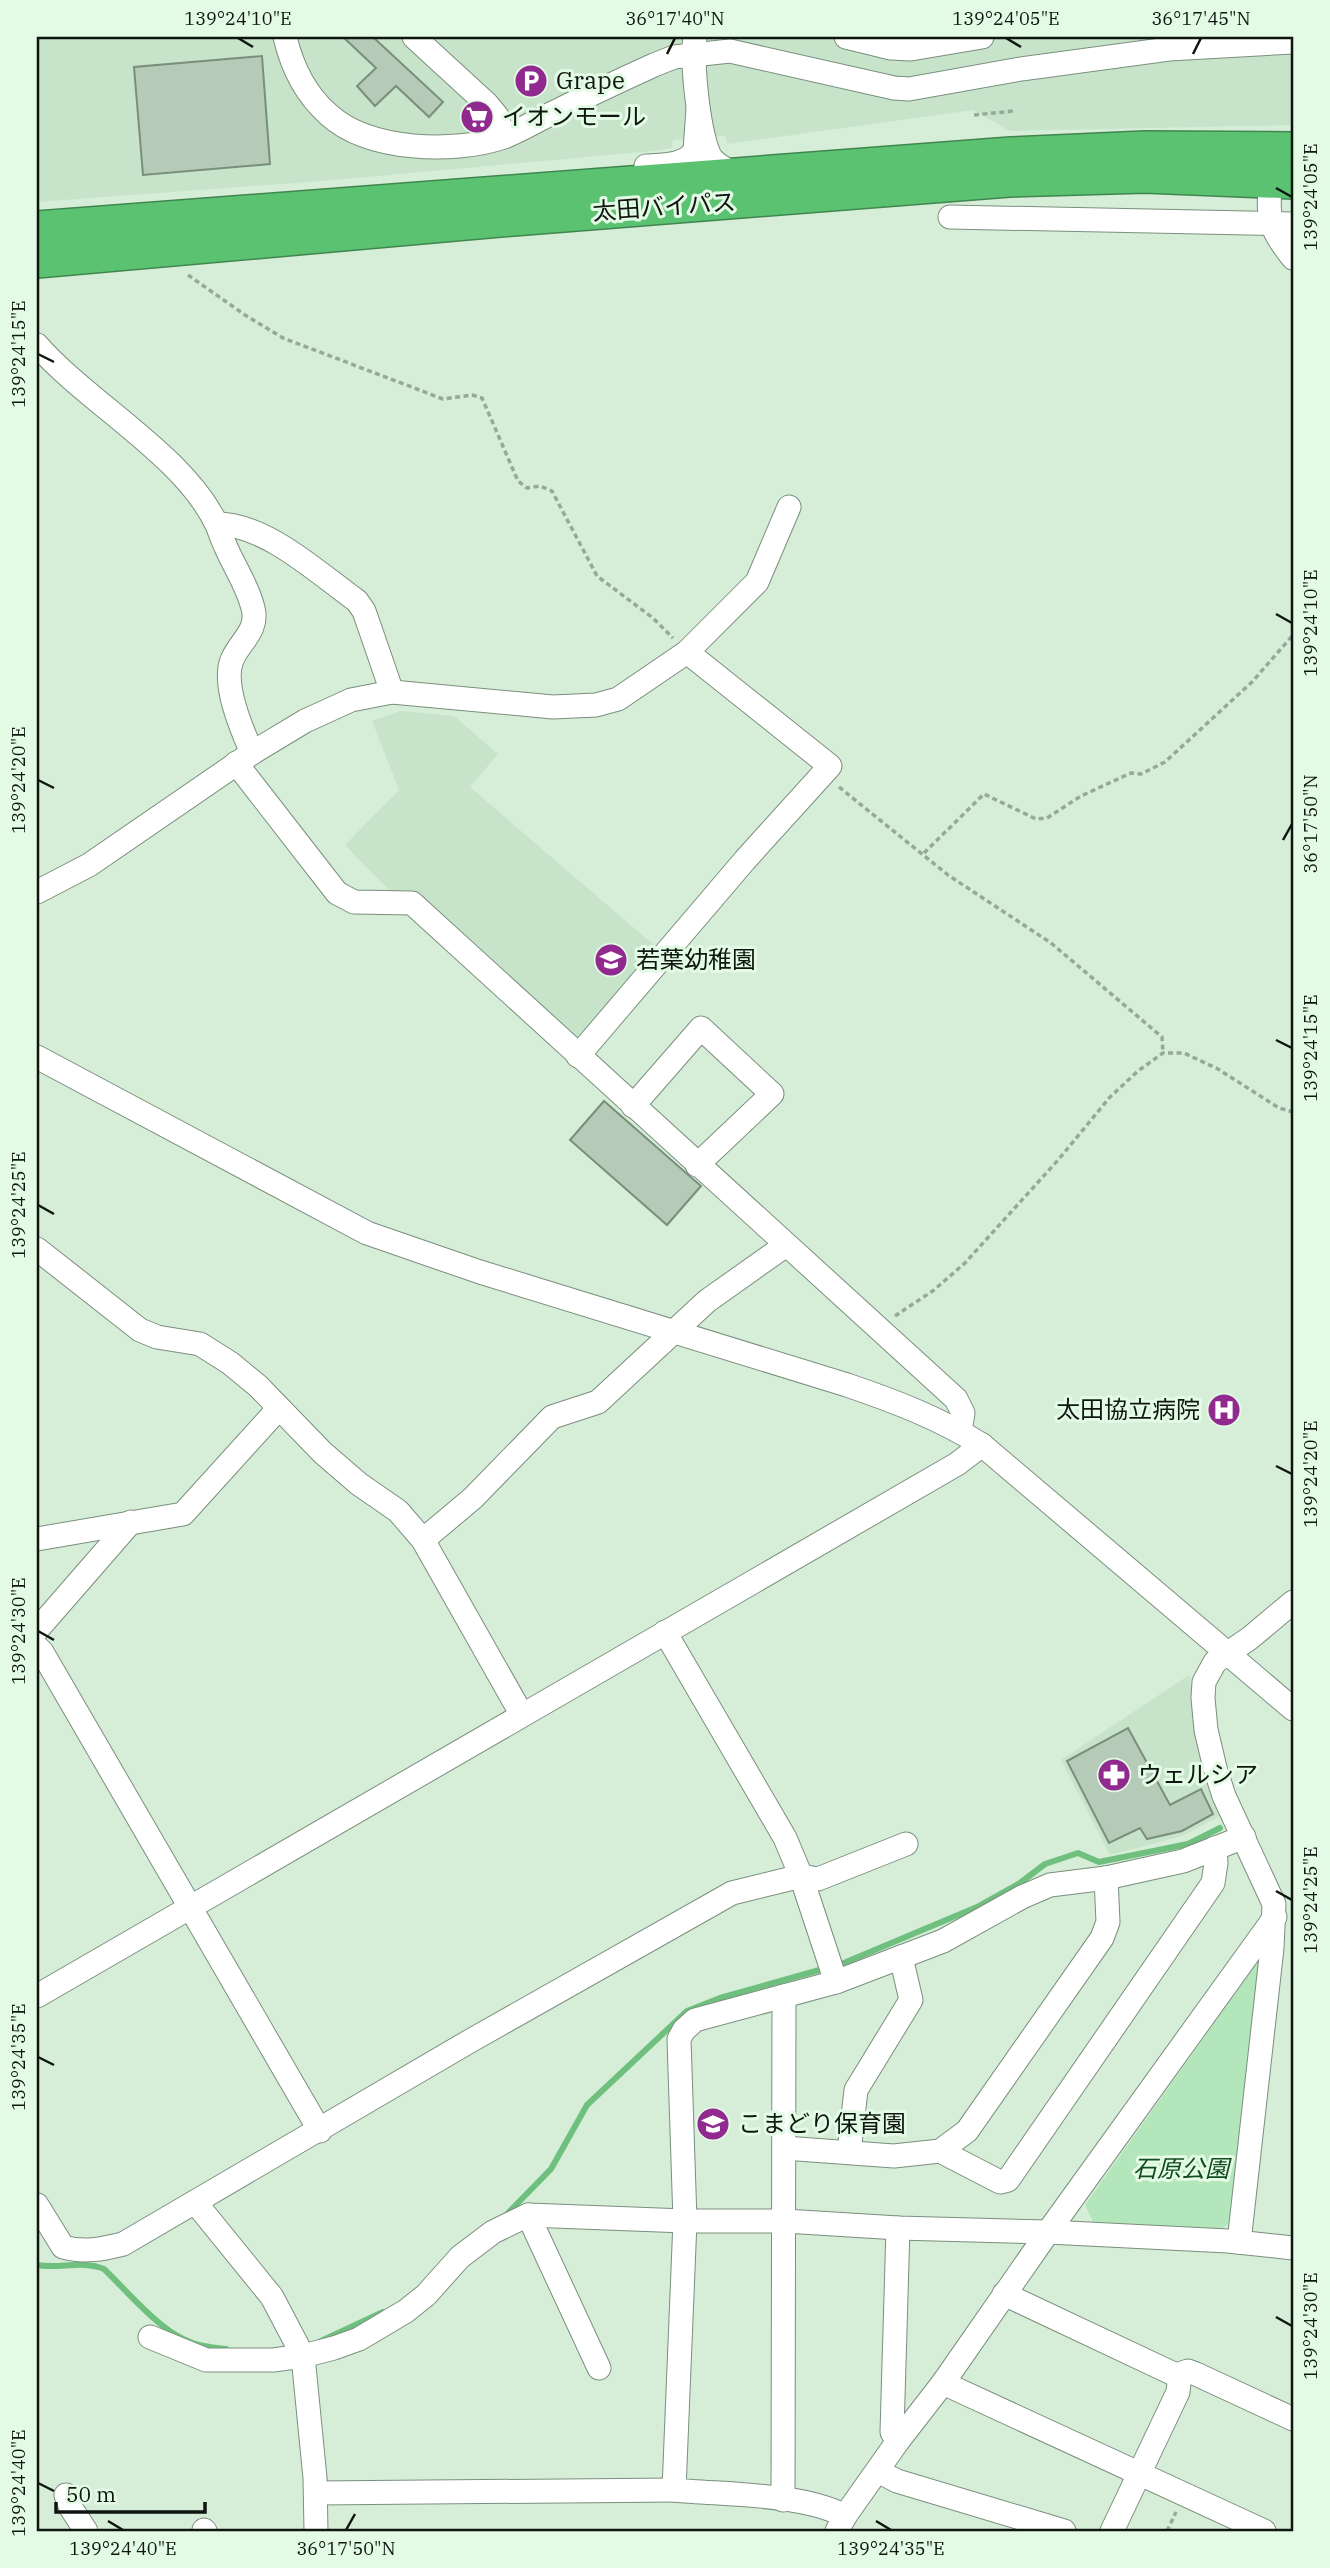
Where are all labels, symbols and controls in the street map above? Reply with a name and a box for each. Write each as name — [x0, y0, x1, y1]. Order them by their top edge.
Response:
text: 139°24'10"E — [184, 7, 292, 30]
text: 36°17'40"N — [626, 7, 725, 30]
text: 139°24'05"E — [952, 7, 1060, 30]
text: 36°17'45"N — [1152, 7, 1251, 30]
parking icon: Grape — [512, 62, 550, 100]
place label: Grape — [556, 64, 625, 96]
supermarket icon: イオンモール — [458, 98, 496, 136]
place label: イオンモール — [502, 100, 646, 132]
text: 139°24'05"E — [1299, 143, 1322, 251]
street label: 太田バイパス — [591, 185, 737, 227]
text: 139°24'15"E — [7, 300, 30, 408]
text: 139°24'10"E — [1299, 569, 1322, 677]
text: 139°24'20"E — [7, 726, 30, 834]
text: 36°17'50"N — [1299, 775, 1322, 874]
school or university icon: 若葉幼稚園 — [592, 941, 630, 979]
place label: 若葉幼稚園 — [636, 943, 756, 975]
text: 139°24'15"E — [1299, 994, 1322, 1102]
text: 139°24'25"E — [7, 1151, 30, 1259]
hospital icon: 太田協立病院 — [1205, 1391, 1243, 1429]
place label: 太田協立病院 — [1056, 1393, 1200, 1425]
text: 139°24'20"E — [1299, 1420, 1322, 1528]
text: 139°24'30"E — [7, 1577, 30, 1685]
pharmacy icon: ウェルシア — [1095, 1756, 1133, 1794]
place label: ウェルシア — [1138, 1758, 1258, 1790]
text: 139°24'25"E — [1299, 1846, 1322, 1954]
text: 139°24'35"E — [7, 2003, 30, 2111]
school or university icon: こまどり保育園 — [694, 2105, 732, 2143]
place label: こまどり保育園 — [738, 2107, 906, 2139]
park label: 石原公園 — [1133, 2152, 1232, 2184]
text: 139°24'30"E — [1299, 2272, 1322, 2380]
text: 139°24'40"E — [7, 2429, 30, 2537]
scale bar — [56, 2470, 205, 2514]
text: 50 m — [66, 2480, 116, 2508]
text: 139°24'40"E — [69, 2537, 177, 2560]
text: 36°17'50"N — [297, 2537, 396, 2560]
text: 139°24'35"E — [837, 2537, 945, 2560]

